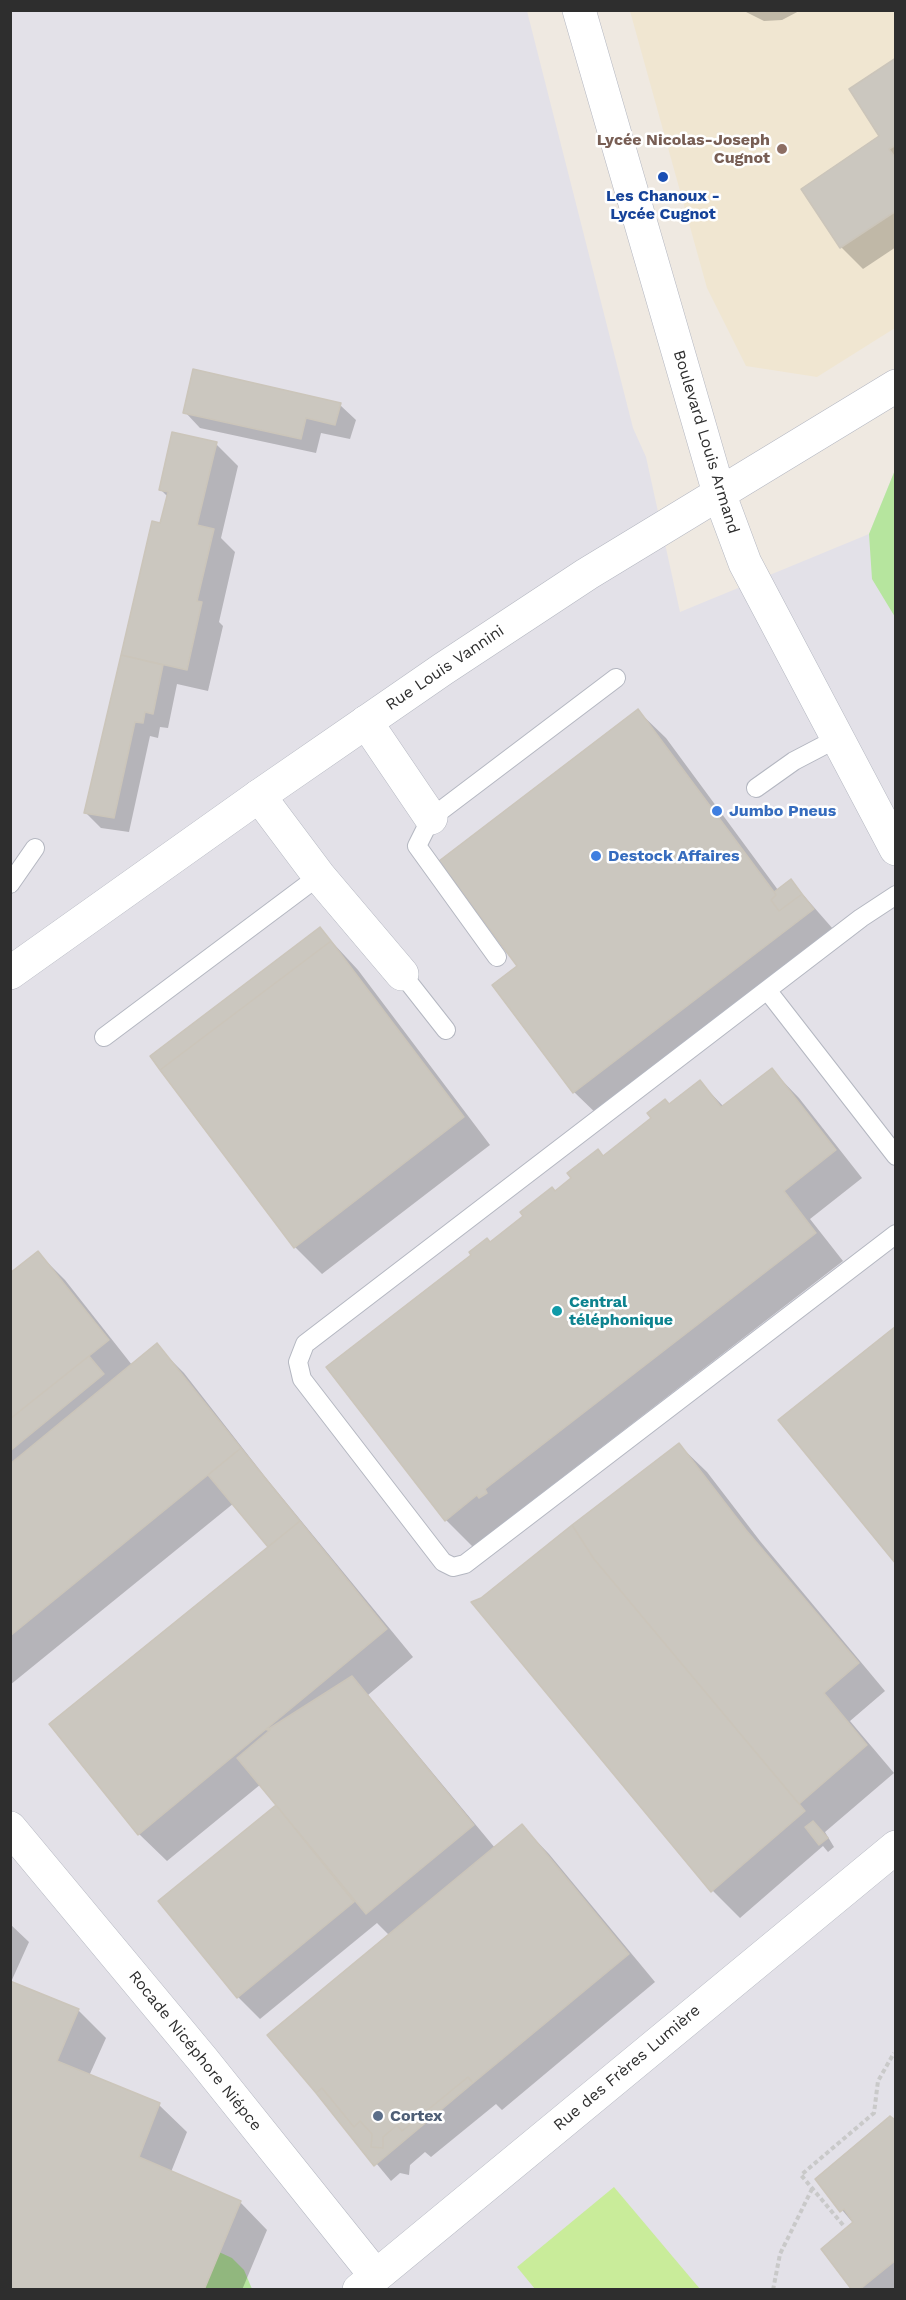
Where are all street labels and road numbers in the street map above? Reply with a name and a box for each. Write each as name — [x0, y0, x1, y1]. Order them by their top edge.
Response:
street label: Boulevard Louis Armand — [669, 348, 743, 536]
street label: Rue Louis Vannini — [382, 621, 508, 715]
street label: Rocade Nicéphore Niépce — [124, 1967, 266, 2135]
street label: Rue des Frères Lumière — [550, 2001, 704, 2135]

